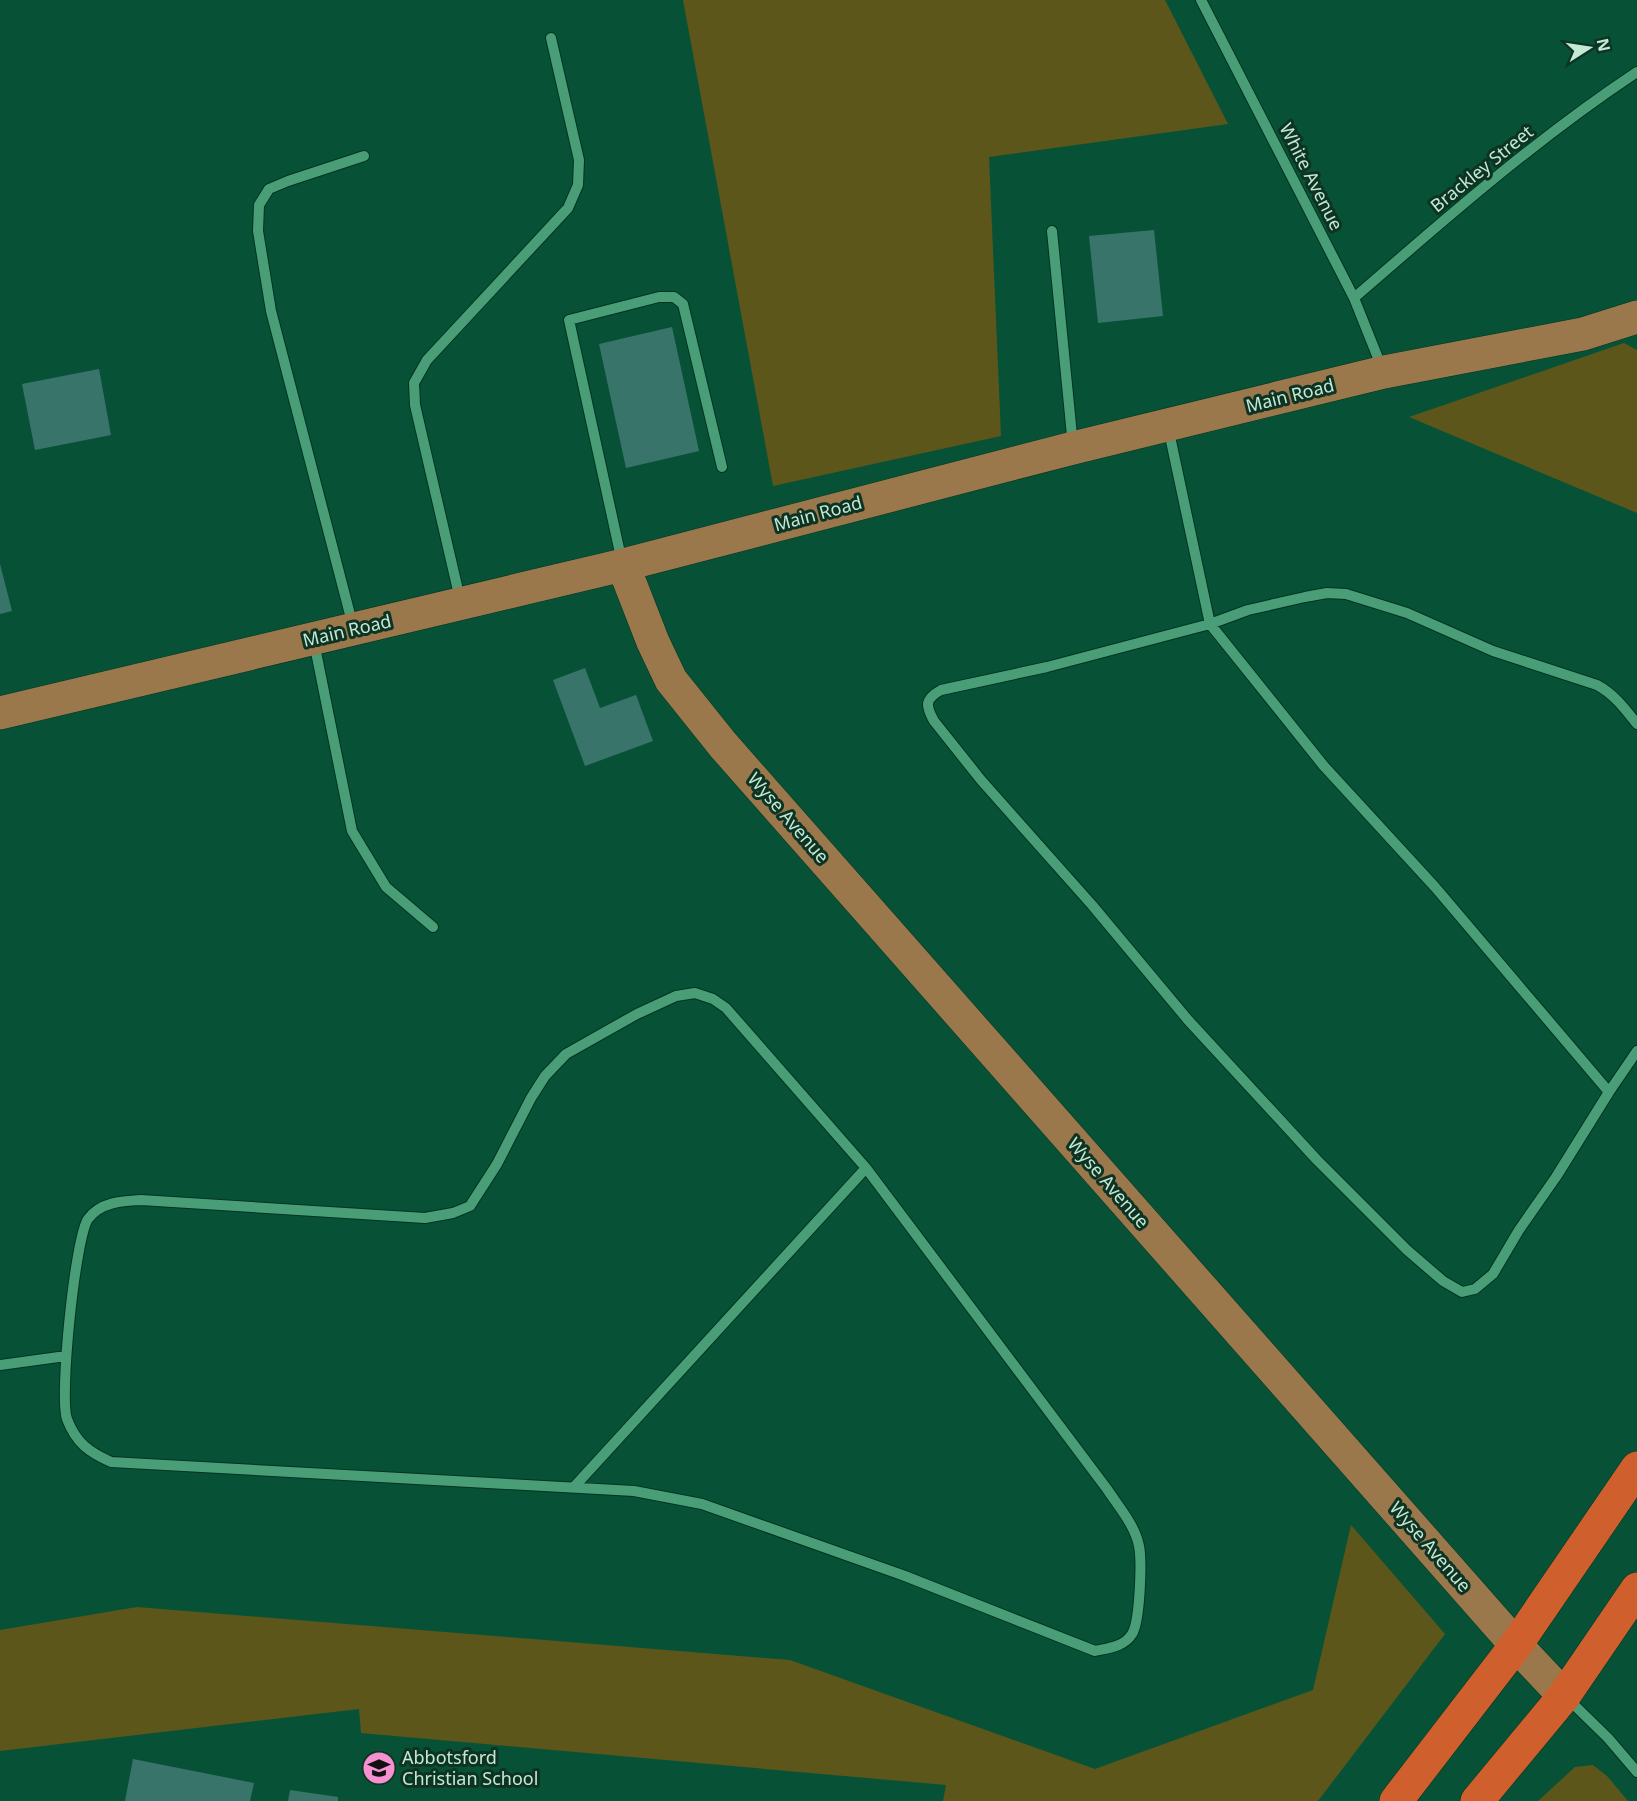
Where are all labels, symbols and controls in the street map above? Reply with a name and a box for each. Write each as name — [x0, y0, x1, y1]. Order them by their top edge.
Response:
north arrow — [1559, 18, 1619, 78]
text: N — [1592, 36, 1616, 54]
street label: White Avenue — [1275, 119, 1349, 234]
street label: Brackley Street — [1425, 119, 1538, 217]
street label: Main Road — [1243, 372, 1336, 418]
street label: Main Road — [771, 490, 864, 536]
street label: Main Road — [300, 608, 393, 652]
street label: Wyse Avenue — [743, 767, 835, 868]
street label: Wyse Avenue — [1063, 1132, 1155, 1233]
street label: Wyse Avenue — [1385, 1496, 1477, 1597]
place label: Abbotsford Christian School — [402, 1745, 538, 1790]
school or university icon: Abbotsford Christian School — [361, 1750, 397, 1786]

